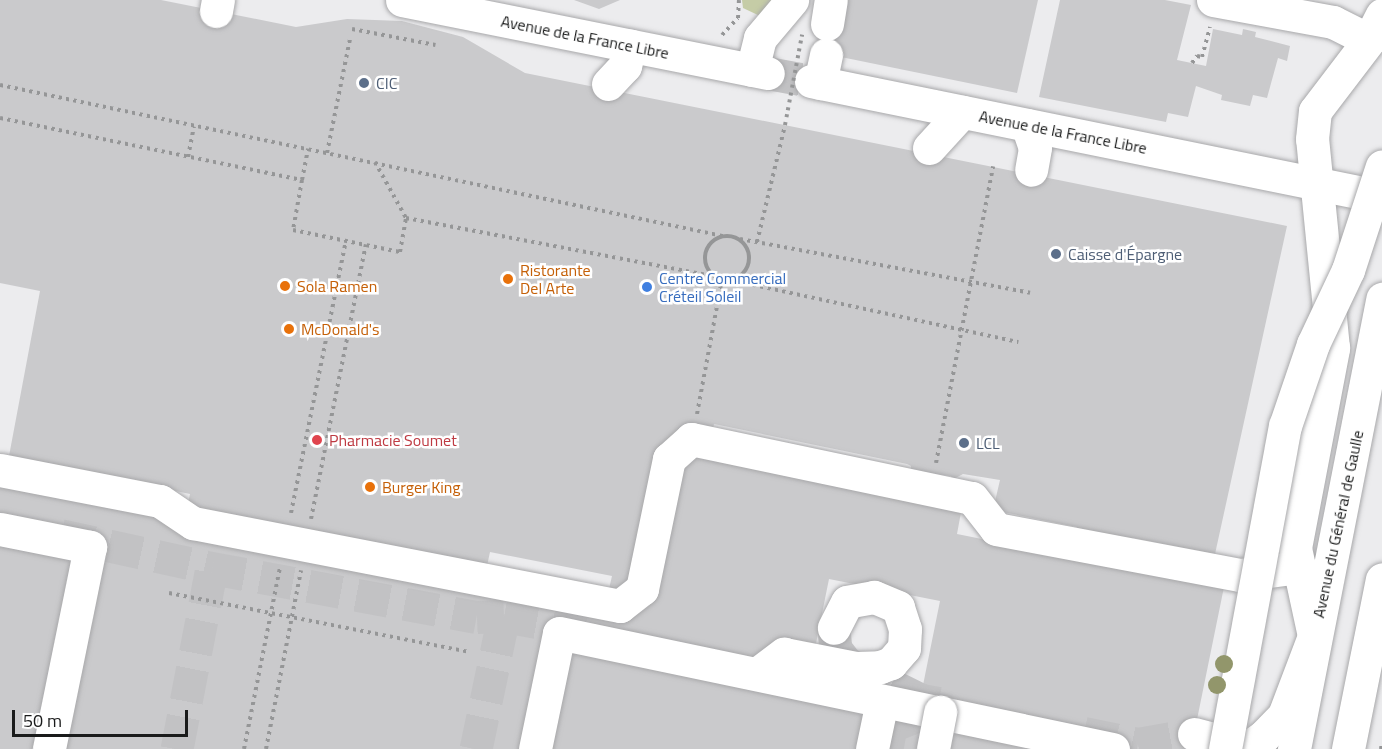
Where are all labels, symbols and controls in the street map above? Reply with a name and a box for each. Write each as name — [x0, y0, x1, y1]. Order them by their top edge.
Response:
street label: Avenue de la France Libre — [499, 11, 671, 63]
place label: CIC — [376, 73, 397, 93]
marker: CIC — [357, 76, 371, 90]
street label: Avenue de la France Libre — [977, 106, 1149, 158]
place label: Caisse d'Épargne — [1068, 244, 1182, 264]
marker: Caisse d'Épargne — [1049, 247, 1063, 261]
place label: Ristorante Del Arte — [520, 260, 591, 298]
place label: Centre Commercial Créteil Soleil — [659, 268, 786, 306]
marker: Ristorante Del Arte — [501, 272, 515, 286]
place label: Sola Ramen — [297, 276, 377, 296]
marker: Sola Ramen — [278, 279, 292, 293]
marker: Centre Commercial Créteil Soleil — [640, 280, 654, 294]
place label: McDonald's — [301, 319, 380, 339]
marker: McDonald's — [282, 322, 296, 336]
street label: Avenue du Général de Gaulle — [1309, 428, 1367, 620]
place label: Pharmacie Soumet — [329, 430, 457, 450]
marker: Pharmacie Soumet — [310, 433, 324, 447]
place label: LCL — [976, 433, 1000, 453]
marker: LCL — [957, 436, 971, 450]
place label: Burger King — [382, 477, 461, 497]
marker: Burger King — [363, 480, 377, 494]
scale bar — [15, 698, 190, 736]
text: 50 m — [23, 707, 62, 734]

